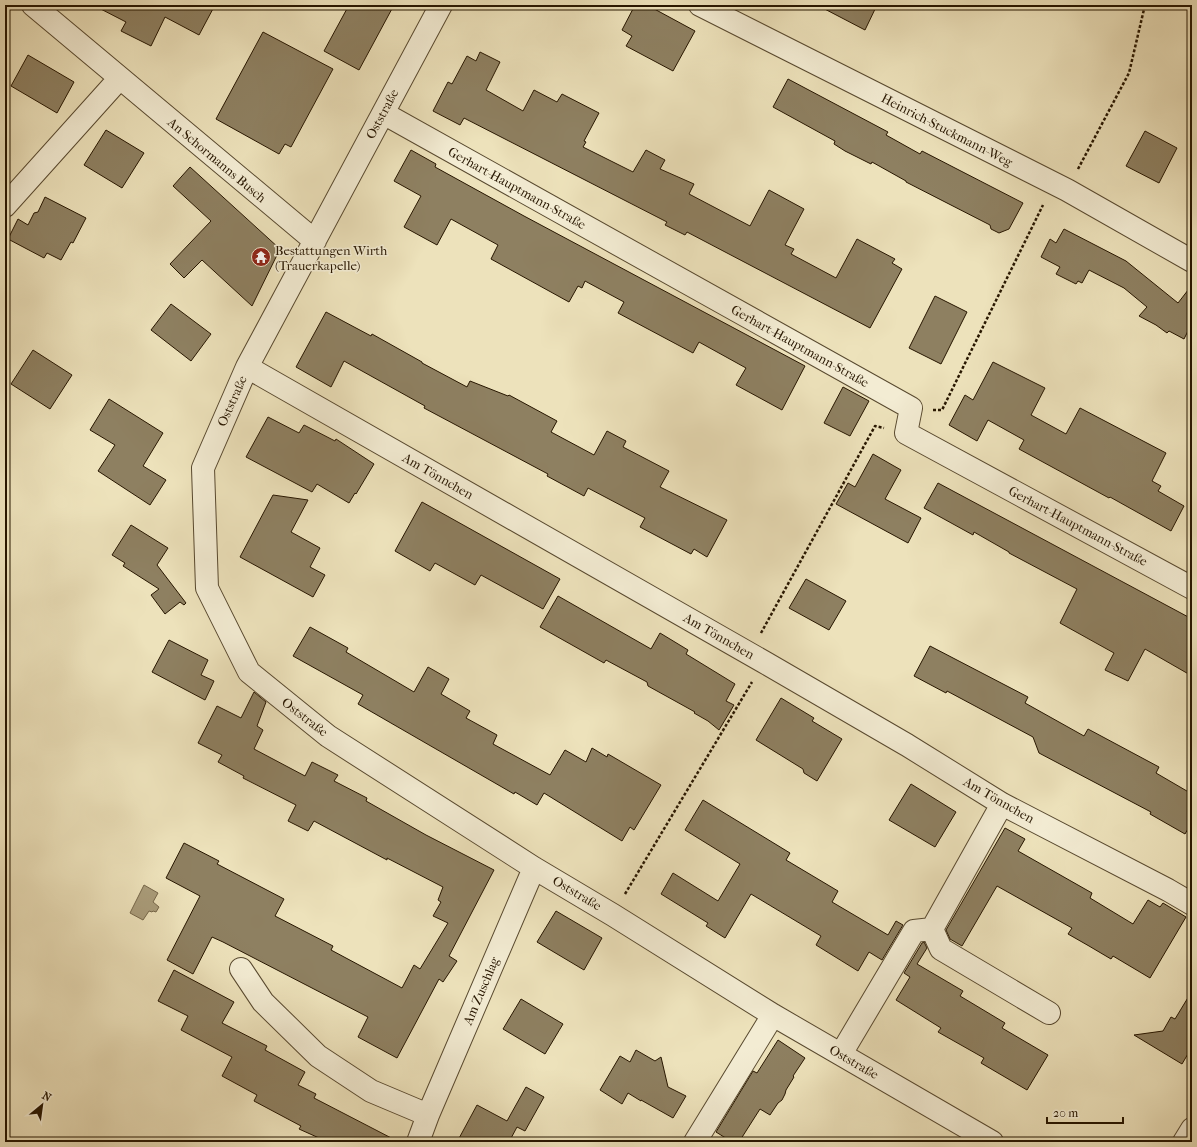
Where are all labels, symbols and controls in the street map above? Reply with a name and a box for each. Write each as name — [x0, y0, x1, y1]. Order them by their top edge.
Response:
street label: Oststraße — [363, 86, 402, 141]
street label: Heinrich-Stuckmann-Weg — [879, 90, 1016, 170]
street label: An Schormanns Busch — [164, 114, 270, 206]
street label: Gerhart-Hauptmann-Straße — [446, 144, 589, 232]
place label: Bestattungen Wirth (Trauerkapelle) — [275, 243, 388, 273]
temple icon: Bestattungen Wirth (Trauerkapelle) — [250, 246, 272, 268]
street label: Gerhart-Hauptmann-Straße — [729, 302, 872, 390]
street label: Oststraße — [214, 373, 250, 429]
street label: Am Tönnchen — [399, 449, 476, 502]
street label: Gerhart-Hauptmann-Straße — [1006, 483, 1150, 569]
street label: Am Tönnchen — [680, 609, 757, 662]
street label: Oststraße — [279, 694, 331, 740]
street label: Am Tönnchen — [960, 773, 1037, 826]
street label: Oststraße — [550, 873, 605, 914]
street label: Am Zuschlag — [460, 954, 502, 1028]
street label: Oststraße — [827, 1042, 882, 1082]
north arrow — [22, 1085, 62, 1125]
text: N — [40, 1089, 54, 1105]
scale bar — [1047, 1099, 1123, 1125]
text: 20 m — [1053, 1106, 1078, 1120]

